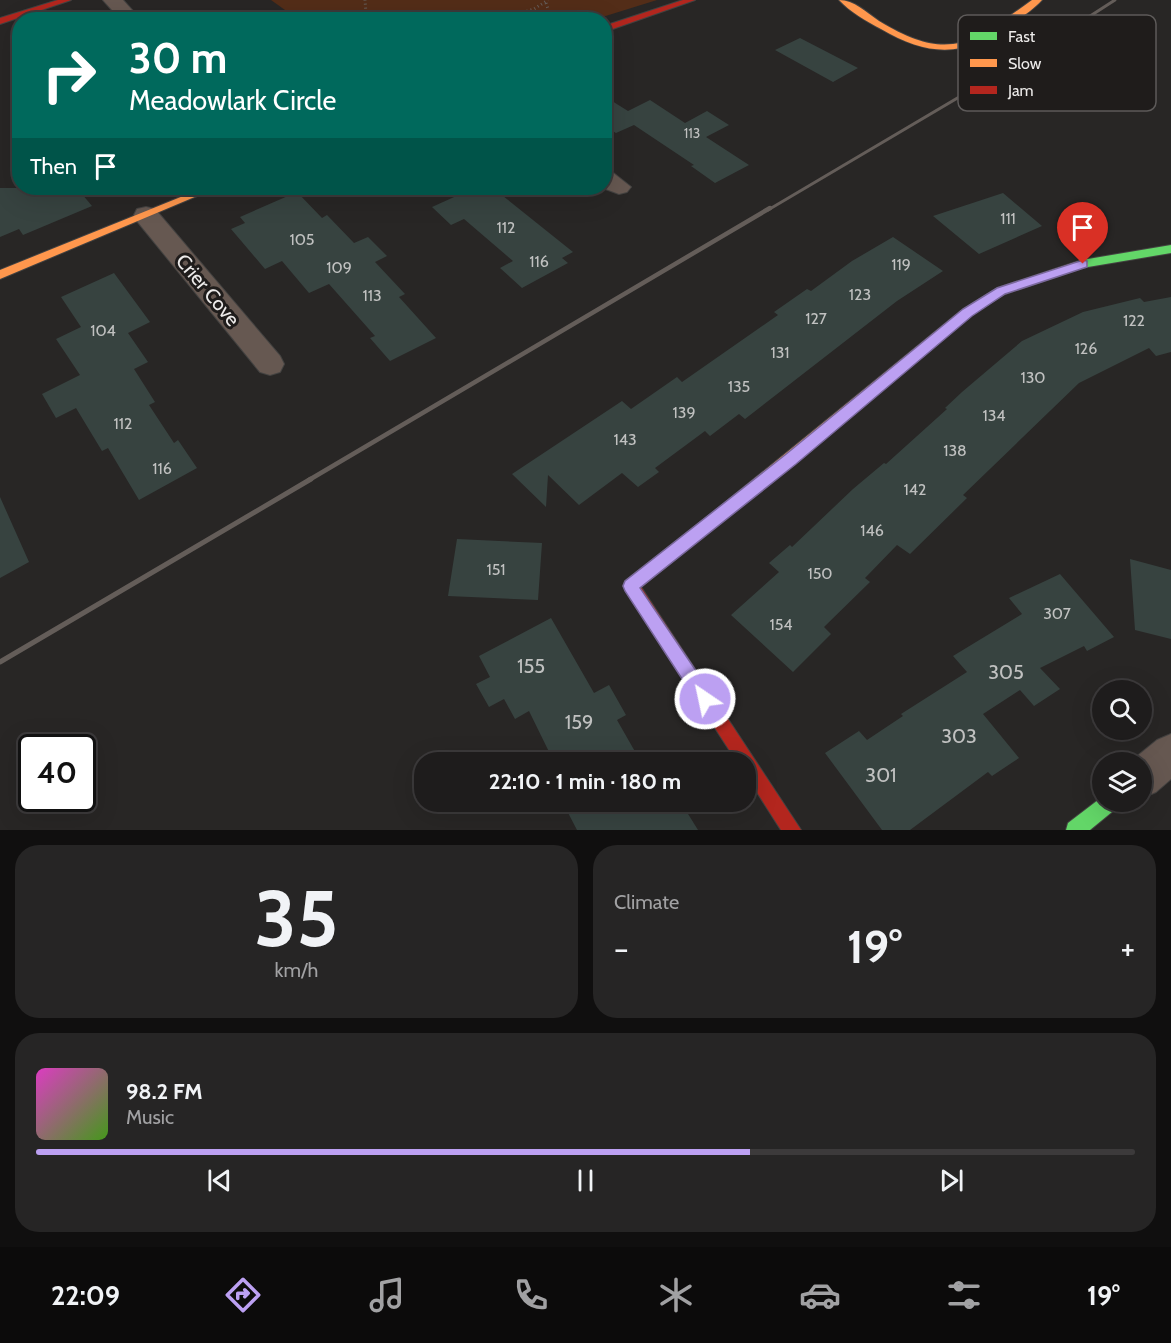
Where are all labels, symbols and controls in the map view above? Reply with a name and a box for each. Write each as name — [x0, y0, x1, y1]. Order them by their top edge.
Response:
legend — [958, 15, 1156, 111]
text: Fast — [1008, 27, 1036, 46]
text: 30 m — [129, 32, 227, 84]
icon: right — [30, 36, 108, 114]
text: Slow — [1008, 54, 1042, 73]
text: Jam — [1007, 81, 1034, 100]
text: Meadowlark Circle — [129, 84, 336, 117]
house number: 113 — [684, 124, 700, 142]
icon: arrive — [89, 150, 122, 183]
text: Then — [30, 153, 77, 180]
pin — [1057, 202, 1108, 264]
house number: 111 — [1000, 209, 1016, 228]
icon: arrive — [1066, 211, 1099, 244]
house number: 112 — [497, 218, 515, 237]
house number: 105 — [289, 230, 315, 249]
street label: Crier Cove — [171, 249, 245, 331]
house number: 116 — [529, 252, 549, 271]
house number: 119 — [891, 255, 911, 274]
house number: 109 — [326, 258, 352, 277]
house number: 123 — [849, 285, 871, 304]
house number: 113 — [362, 286, 382, 305]
house number: 127 — [805, 309, 827, 328]
house number: 122 — [1123, 311, 1145, 330]
house number: 104 — [90, 321, 116, 340]
house number: 126 — [1075, 339, 1097, 358]
house number: 131 — [770, 343, 790, 362]
house number: 130 — [1020, 368, 1046, 387]
house number: 135 — [728, 377, 750, 396]
house number: 139 — [673, 403, 695, 422]
house number: 134 — [982, 406, 1006, 425]
house number: 112 — [114, 414, 132, 433]
house number: 143 — [613, 430, 637, 449]
house number: 138 — [943, 441, 967, 460]
house number: 116 — [152, 459, 172, 478]
house number: 142 — [904, 480, 926, 499]
house number: 146 — [860, 521, 884, 540]
house number: 151 — [486, 560, 506, 579]
house number: 150 — [807, 564, 833, 583]
house number: 307 — [1043, 604, 1071, 623]
house number: 154 — [769, 615, 793, 634]
house number: 155 — [517, 654, 545, 678]
house number: 305 — [988, 660, 1024, 684]
position arrow — [673, 667, 737, 731]
map controls — [1092, 680, 1152, 812]
button: search — [1092, 680, 1152, 740]
house number: 159 — [565, 710, 593, 734]
house number: 303 — [941, 724, 977, 748]
speed limit sign: 40 — [18, 734, 96, 812]
button: layers — [1092, 752, 1152, 812]
house number: 301 — [865, 763, 897, 787]
text: 22:10 · 1 min · 180 m — [489, 768, 681, 795]
text: 35 — [255, 871, 338, 966]
text: Climate — [614, 890, 679, 914]
text: 19° — [847, 920, 902, 974]
text: − — [614, 928, 629, 968]
text: + — [1120, 928, 1135, 968]
text: km/h — [275, 958, 318, 982]
text: 98.2 FM — [126, 1078, 203, 1105]
text: Music — [126, 1105, 174, 1129]
icon: previous — [203, 1164, 236, 1197]
icon: pause — [569, 1164, 602, 1197]
icon: next — [935, 1164, 968, 1197]
icon: directions — [222, 1274, 264, 1316]
icon: music — [366, 1274, 408, 1316]
icon: phone — [510, 1274, 552, 1316]
icon: climate — [655, 1274, 697, 1316]
icon: car — [799, 1274, 841, 1316]
icon: filters — [943, 1274, 985, 1316]
text: 22:09 — [51, 1279, 120, 1312]
text: 19° — [1087, 1279, 1120, 1312]

